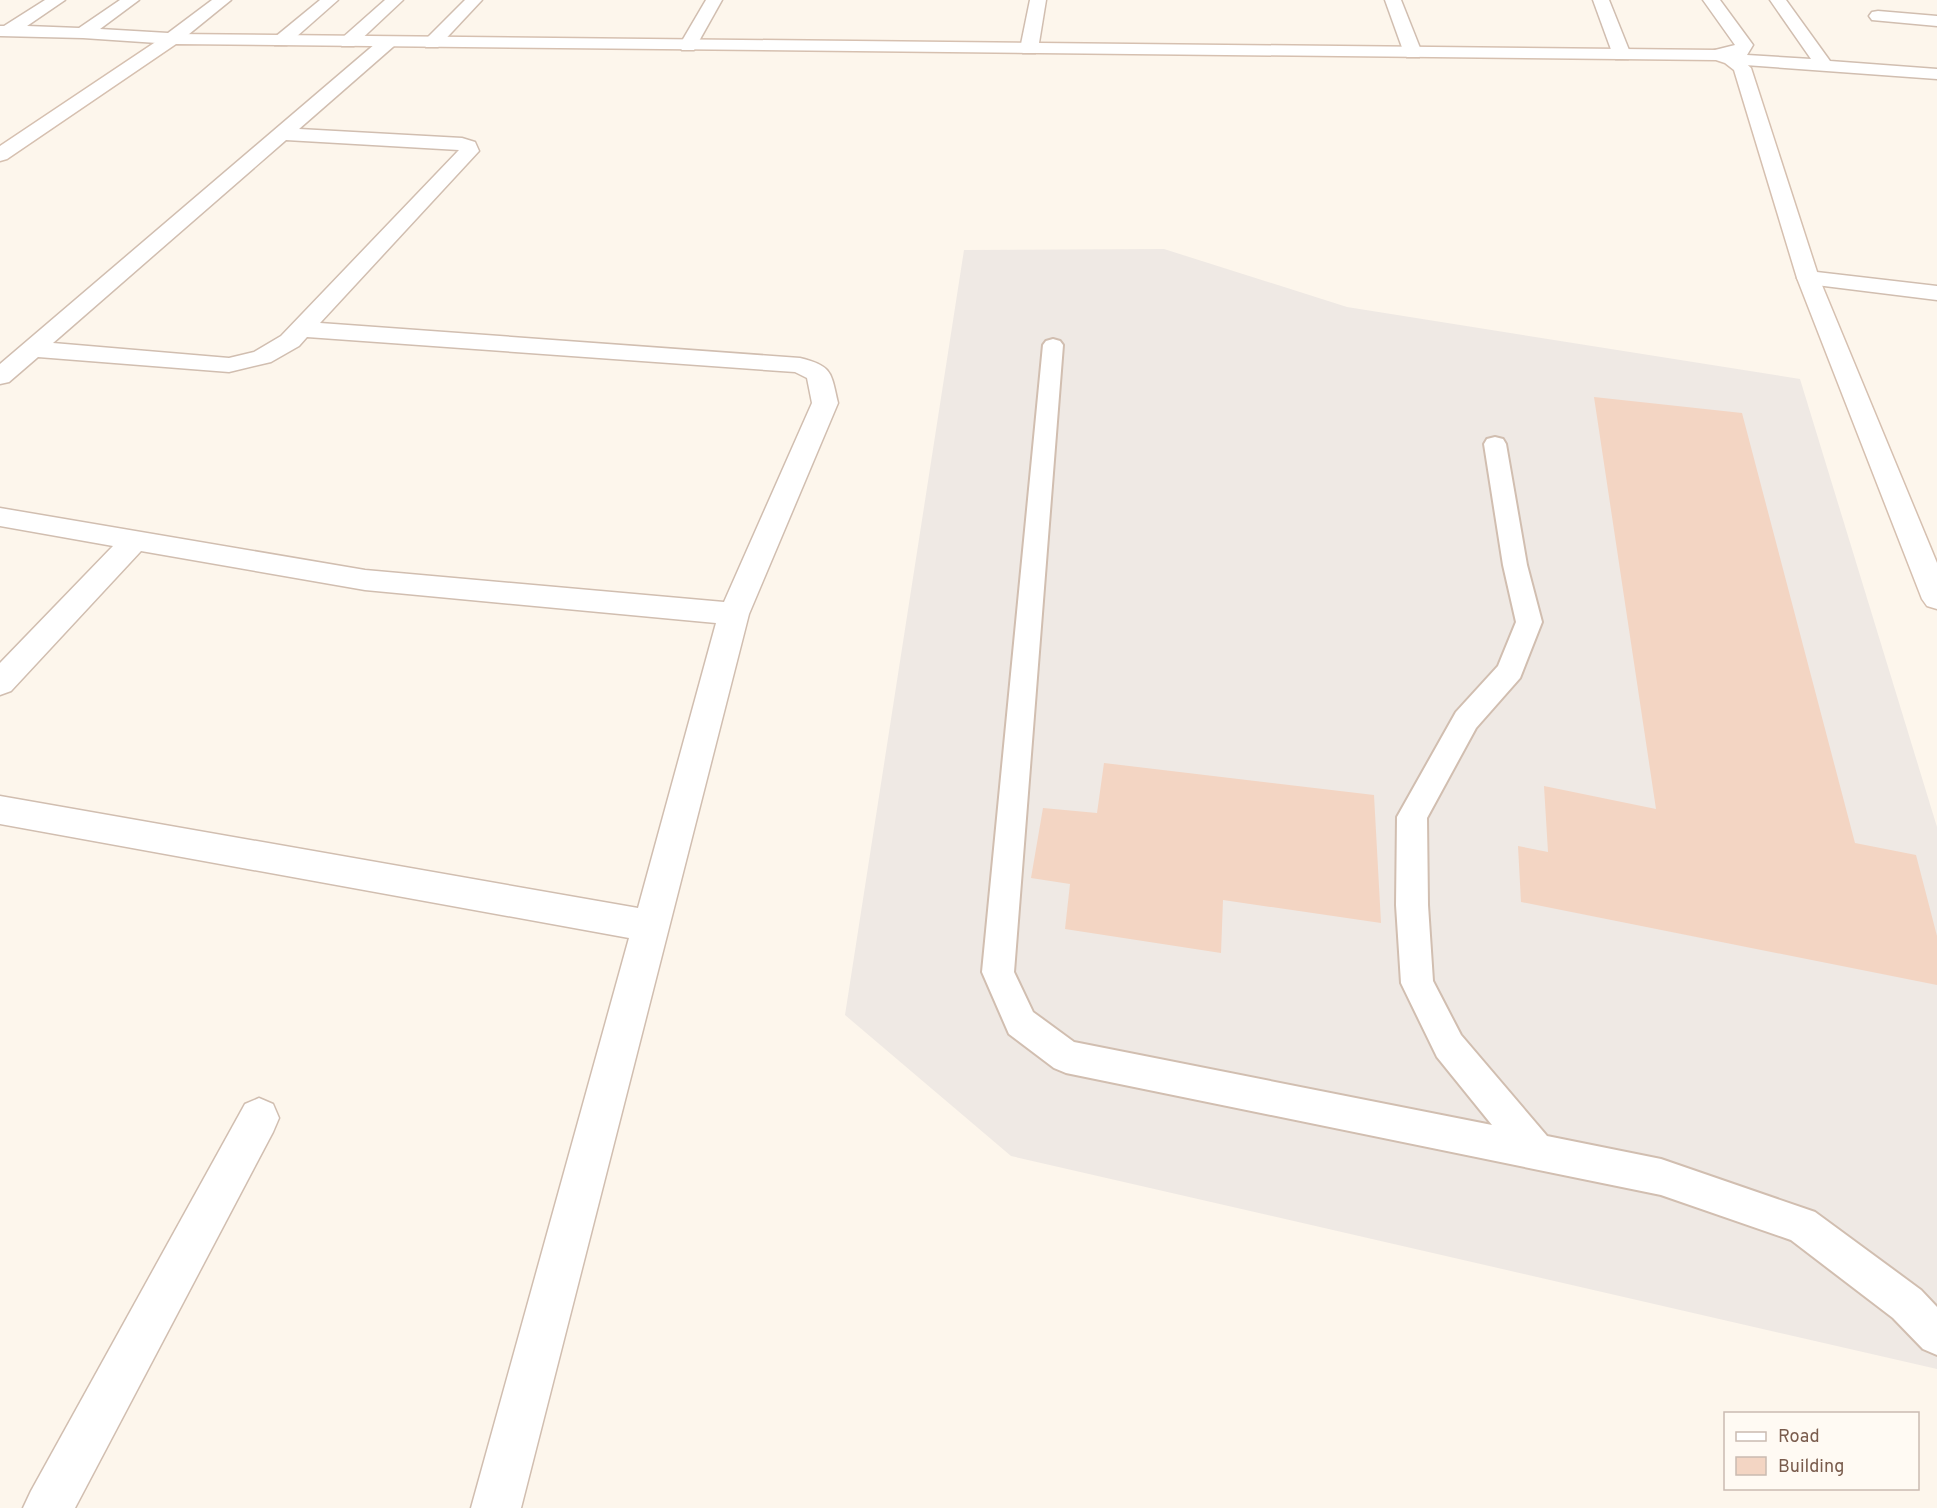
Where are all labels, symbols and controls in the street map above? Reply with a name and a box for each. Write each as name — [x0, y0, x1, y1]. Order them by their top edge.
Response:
legend — [1724, 1412, 1919, 1490]
text: Road — [1778, 1426, 1820, 1449]
text: Building — [1778, 1456, 1844, 1479]

